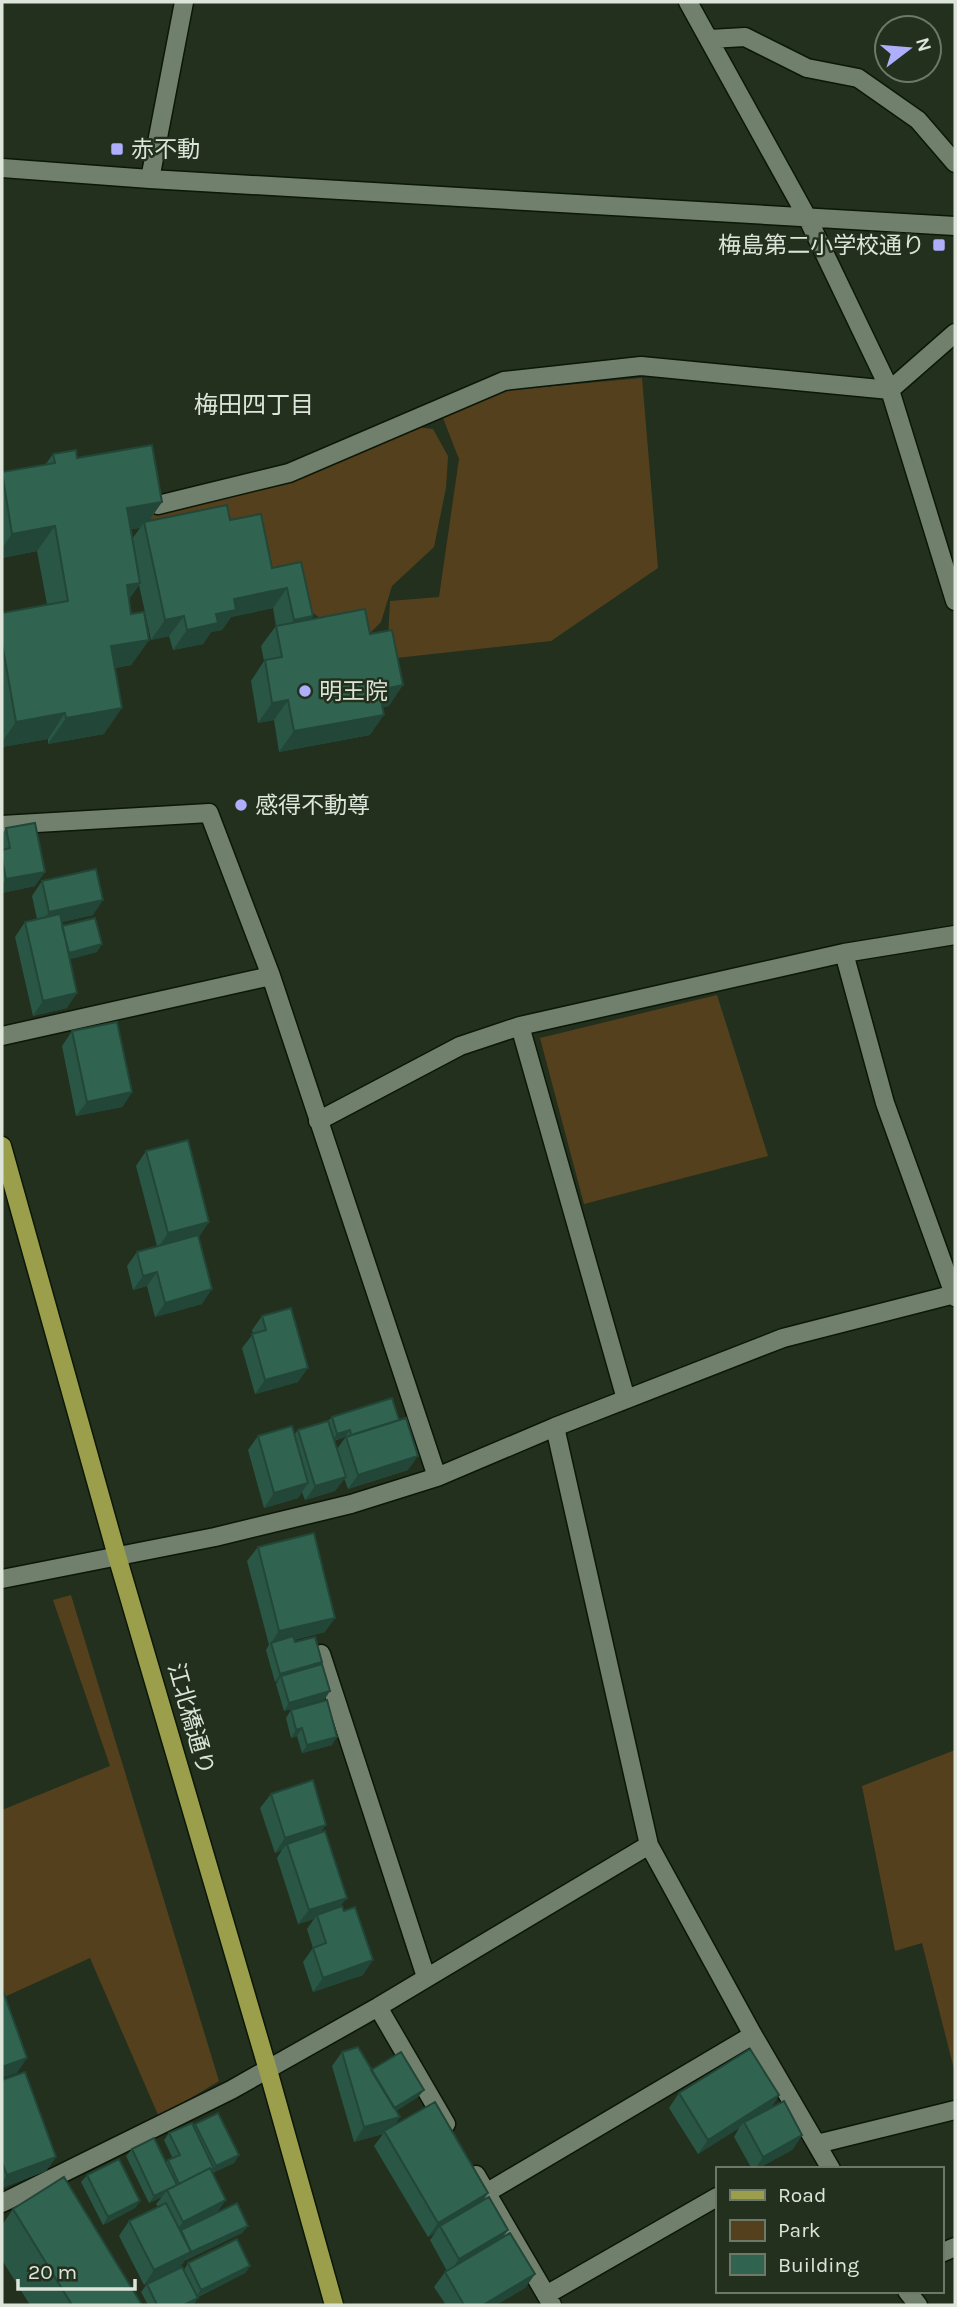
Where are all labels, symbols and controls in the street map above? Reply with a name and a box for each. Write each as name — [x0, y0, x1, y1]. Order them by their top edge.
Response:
north arrow — [873, 14, 943, 84]
text: N — [911, 35, 936, 54]
place label: 赤不動 — [131, 136, 200, 163]
marker: 赤不動 — [109, 141, 125, 157]
place label: 梅島第二小学校通り — [718, 232, 925, 259]
marker: 梅島第二小学校通り — [931, 237, 947, 253]
district label: 梅田四丁目 — [194, 391, 314, 419]
place label: 明王院 — [319, 678, 388, 705]
marker: 明王院 — [297, 683, 313, 699]
place label: 感得不動尊 — [255, 792, 370, 819]
marker: 感得不動尊 — [233, 797, 249, 813]
street label: 江北橋通り — [162, 1660, 220, 1778]
legend — [716, 2167, 943, 2293]
text: Road — [778, 2183, 826, 2207]
text: Park — [778, 2218, 821, 2242]
scale bar — [18, 2248, 135, 2292]
text: Building — [778, 2253, 859, 2277]
text: 20 m — [28, 2260, 77, 2284]

